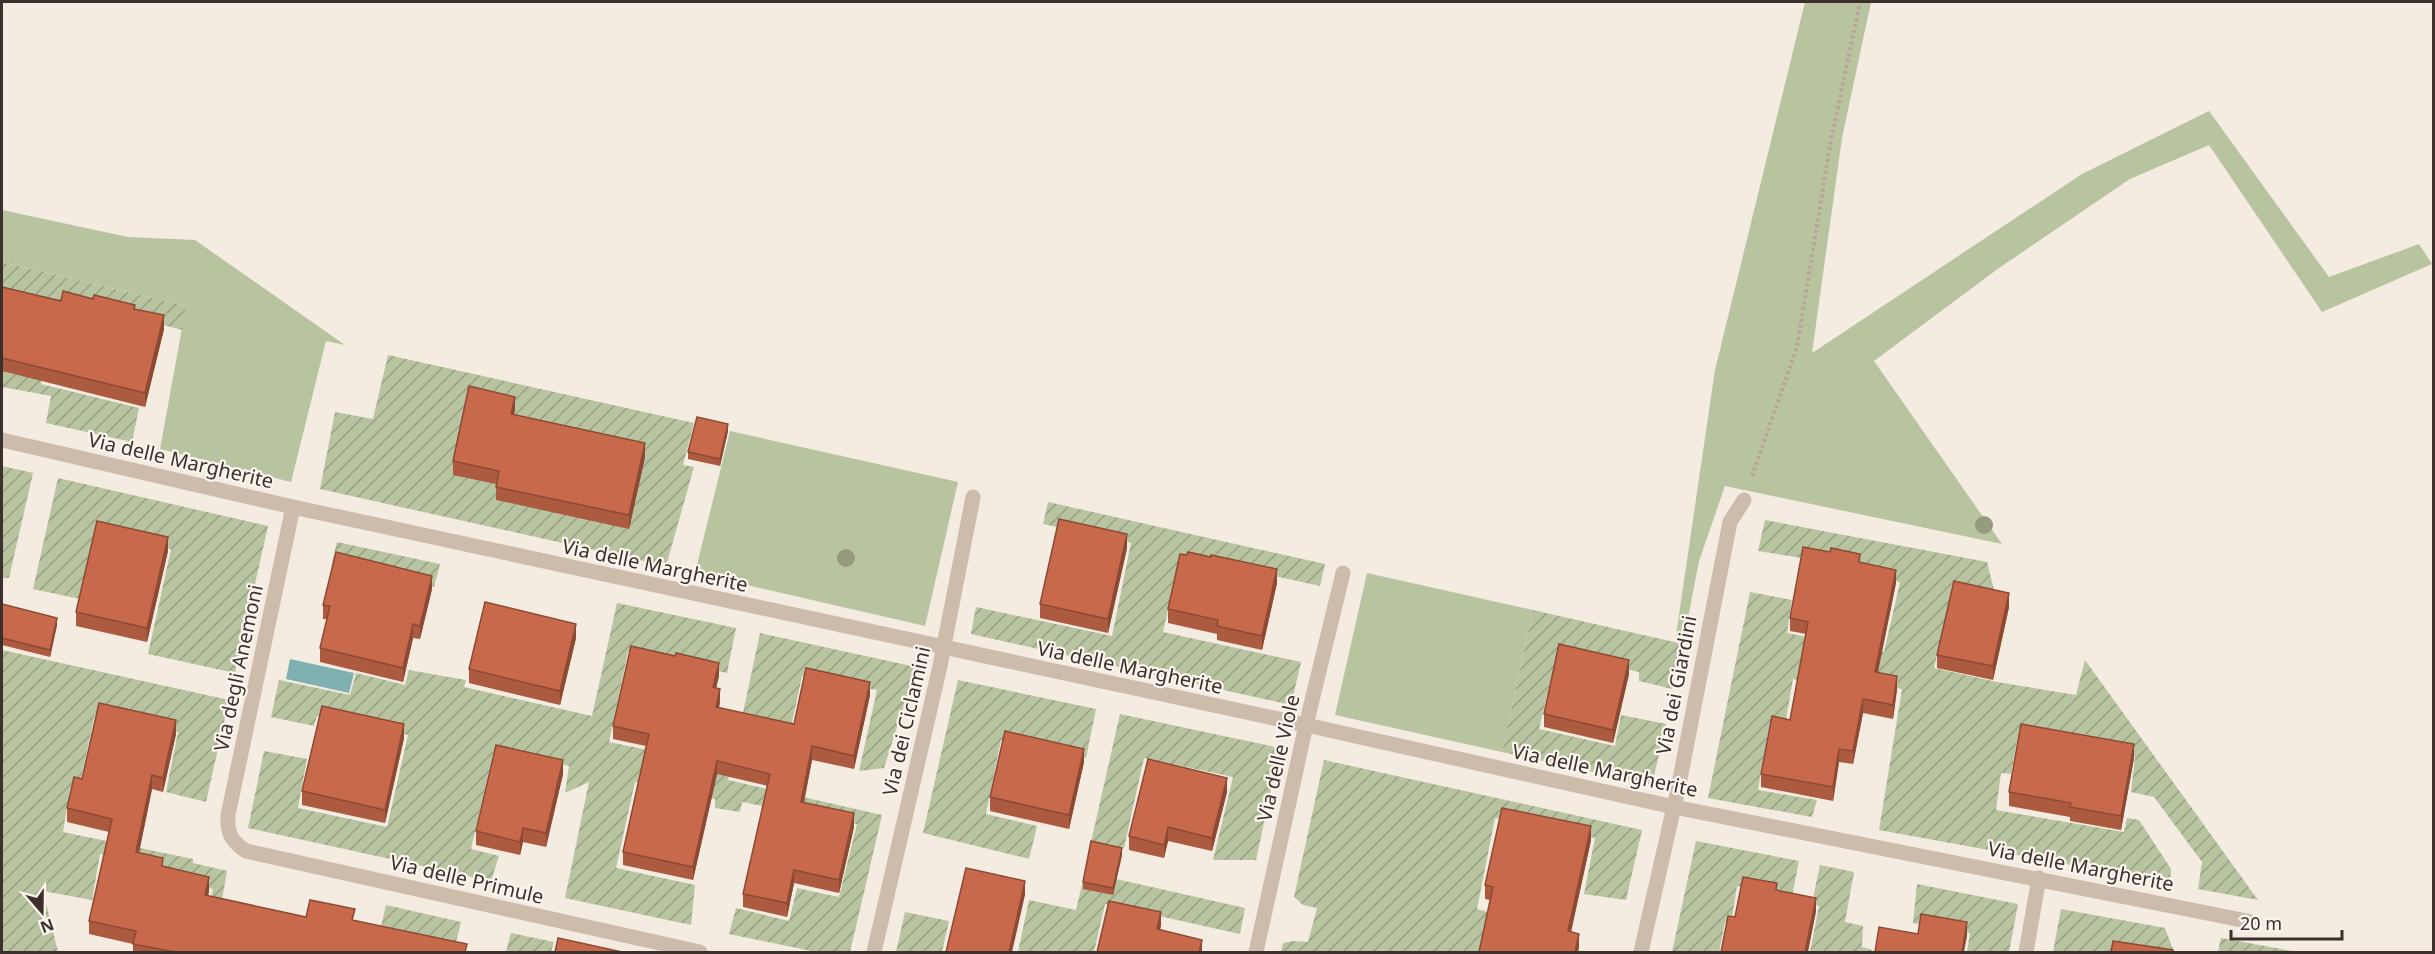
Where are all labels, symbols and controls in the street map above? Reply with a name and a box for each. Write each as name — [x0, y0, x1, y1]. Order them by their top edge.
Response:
street label: Via delle Margherite — [86, 426, 276, 494]
street label: Via delle Margherite — [560, 532, 750, 598]
street label: Via degli Anemoni — [207, 582, 269, 754]
street label: Via dei Giardini — [1649, 613, 1703, 757]
street label: Via delle Margherite — [1035, 634, 1225, 700]
street label: Via dei Ciclamini — [876, 644, 936, 798]
street label: Via delle Viole — [1250, 692, 1306, 824]
street label: Via delle Margherite — [1510, 737, 1700, 803]
street label: Via delle Margherite — [1986, 835, 2176, 897]
street label: Via delle Primule — [387, 848, 547, 910]
north arrow — [12, 882, 72, 942]
scale bar — [2231, 903, 2342, 941]
text: 20 m — [2240, 911, 2282, 935]
text: N — [37, 914, 57, 939]

